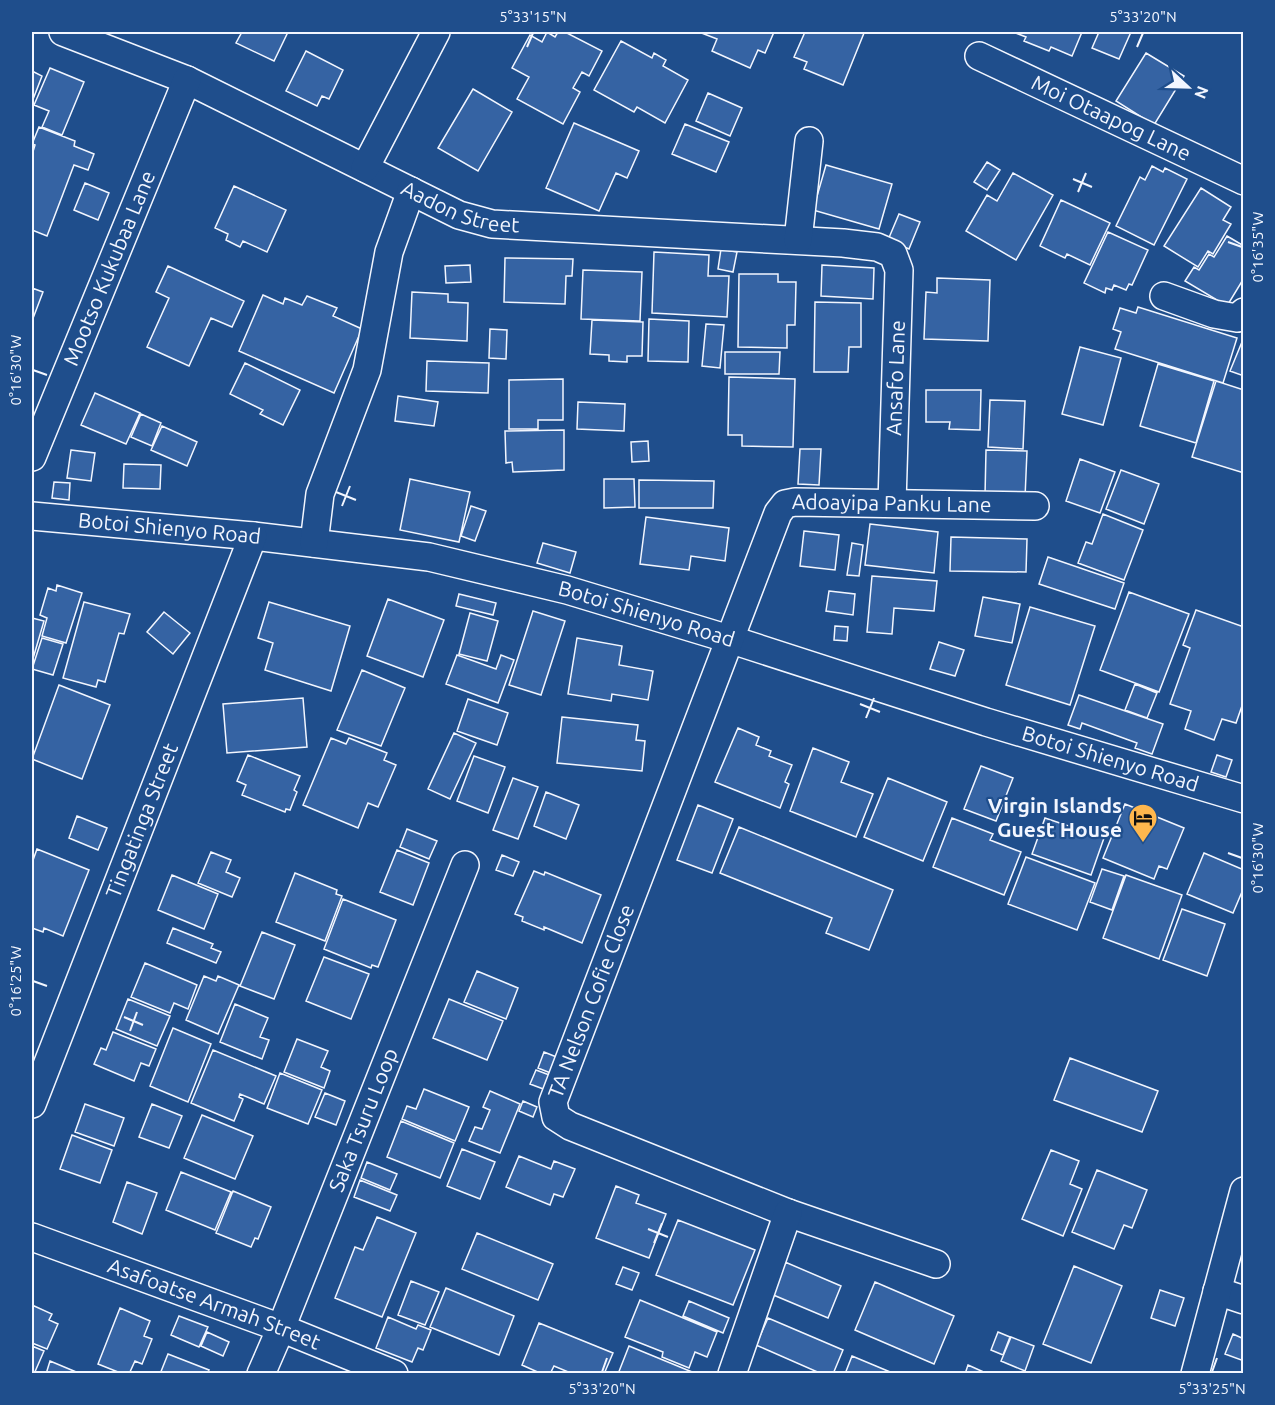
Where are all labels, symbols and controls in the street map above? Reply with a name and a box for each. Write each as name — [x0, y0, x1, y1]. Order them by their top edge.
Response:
text: 5°33'15"N — [499, 8, 567, 25]
text: 5°33'20"N — [1109, 8, 1177, 25]
north arrow — [1158, 57, 1218, 117]
street label: Moi Otaapog Lane — [1028, 70, 1195, 165]
text: N — [1191, 84, 1212, 102]
street label: Mootso Kukubaa Lane — [58, 167, 159, 369]
street label: Aadon Street — [398, 175, 520, 236]
text: 0°16'35"W — [1249, 211, 1266, 282]
street label: Ansafo Lane — [881, 320, 909, 436]
text: 0°16'30"W — [7, 334, 24, 405]
street label: Adoayipa Panku Lane — [792, 489, 992, 516]
street label: Botoi Shienyo Road — [77, 507, 262, 548]
street label: Botoi Shienyo Road — [556, 575, 738, 651]
street label: Botoi Shienyo Road — [1019, 720, 1202, 796]
street label: Tingatinga Street — [100, 740, 182, 901]
place label: Virgin Islands Guest House — [988, 793, 1122, 841]
hotel icon: Virgin Islands Guest House — [1127, 802, 1159, 844]
text: 0°16'30"W — [1249, 822, 1266, 893]
street label: TA Nelson Cofie Close — [543, 901, 638, 1101]
text: 0°16'25"W — [7, 945, 24, 1016]
street label: Saka Tsuru Loop — [323, 1044, 402, 1195]
street label: Asafoatse Armah Street — [105, 1253, 324, 1354]
text: 5°33'20"N — [568, 1380, 636, 1397]
text: 5°33'25"N — [1178, 1380, 1246, 1397]

